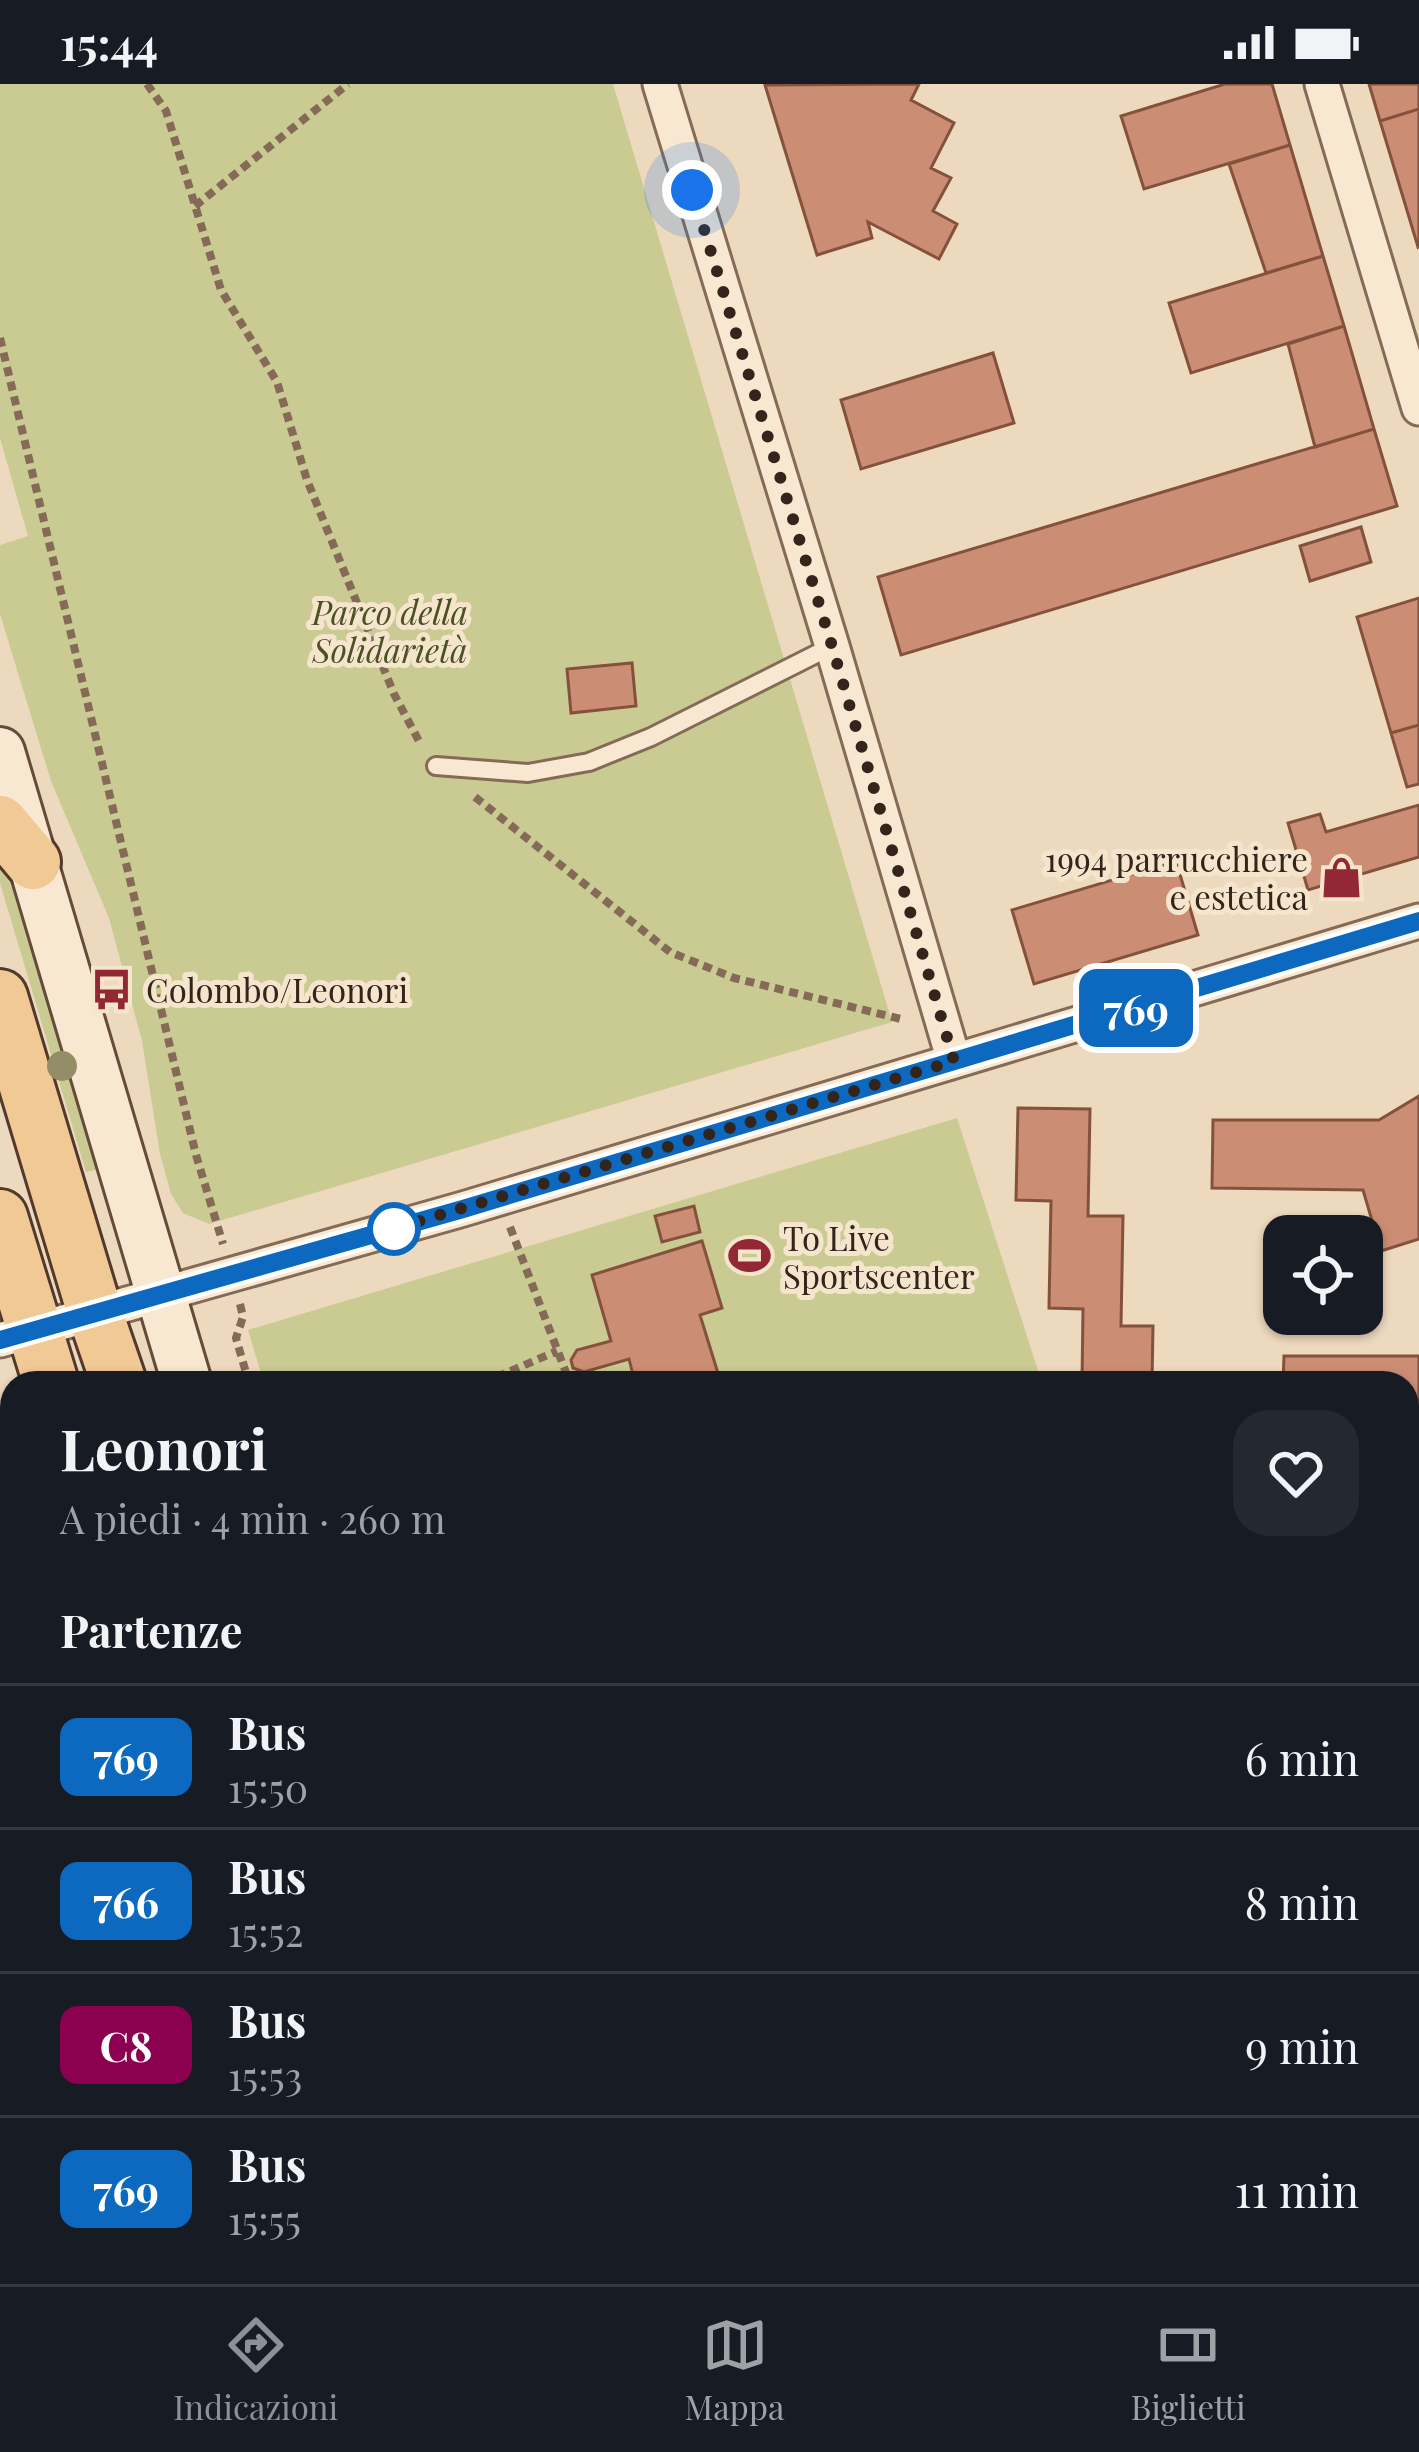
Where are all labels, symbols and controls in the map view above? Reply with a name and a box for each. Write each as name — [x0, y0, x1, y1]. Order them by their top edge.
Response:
text: 15:44 — [60, 12, 158, 72]
your location — [662, 160, 722, 220]
park label: Parco della Solidarietà — [310, 589, 468, 671]
place label: 1994 parrucchiere e estetica — [1045, 836, 1309, 918]
shop icon: 1994 parrucchiere e estetica — [1319, 854, 1365, 900]
bus stop icon: Colombo/Leonori — [89, 966, 135, 1012]
place label: Colombo/Leonori — [146, 967, 408, 1011]
line badge: 769 — [1067, 969, 1205, 1047]
text: 769 — [1103, 980, 1169, 1036]
unlabelled marker — [369, 1204, 419, 1254]
place label: To Live Sportscenter — [783, 1215, 975, 1297]
map controls — [1263, 1215, 1383, 1335]
button: locate — [1263, 1215, 1383, 1335]
sports icon: To Live Sportscenter — [726, 1233, 772, 1279]
text: Leonori — [60, 1409, 268, 1485]
button: heart — [1233, 1410, 1359, 1536]
text: A piedi · 4 min · 260 m — [60, 1492, 446, 1544]
text: Partenze — [60, 1599, 242, 1659]
text: Bus — [228, 1701, 306, 1761]
text: 6 min — [1245, 1727, 1359, 1787]
text: 769 — [93, 1729, 159, 1785]
text: 15:50 — [228, 1761, 308, 1813]
text: Bus — [228, 1845, 306, 1905]
text: 8 min — [1244, 1871, 1359, 1931]
text: 766 — [93, 1873, 159, 1929]
text: 15:52 — [228, 1905, 303, 1957]
text: Bus — [228, 1989, 306, 2049]
text: 9 min — [1245, 2015, 1359, 2075]
text: C8 — [99, 2017, 153, 2073]
text: 15:53 — [228, 2049, 302, 2101]
text: Bus — [228, 2133, 306, 2193]
text: 11 min — [1234, 2159, 1359, 2219]
text: 769 — [93, 2161, 159, 2217]
text: 15:55 — [228, 2193, 301, 2245]
tab: Indicazioni — [173, 2312, 338, 2428]
tab: Mappa — [685, 2312, 784, 2428]
tab: Biglietti — [1131, 2312, 1246, 2428]

